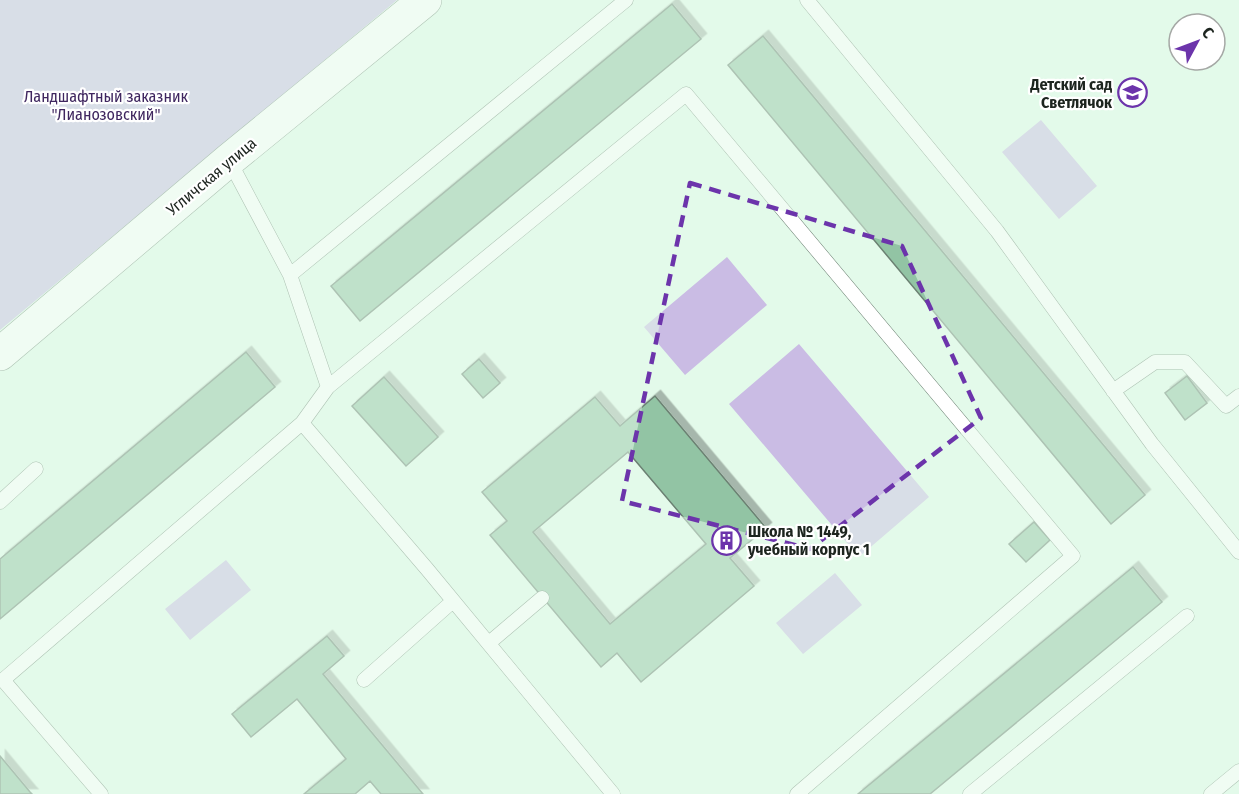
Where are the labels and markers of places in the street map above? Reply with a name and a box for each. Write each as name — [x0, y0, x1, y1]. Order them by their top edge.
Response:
place label: Детский сад Светлячок — [1029, 75, 1113, 112]
school or university icon: Детский сад Светлячок — [1117, 77, 1149, 109]
place label: Школа № 1449, учебный корпус 1 — [747, 522, 870, 559]
building icon: Школа № 1449, учебный корпус 1 — [711, 524, 743, 556]

